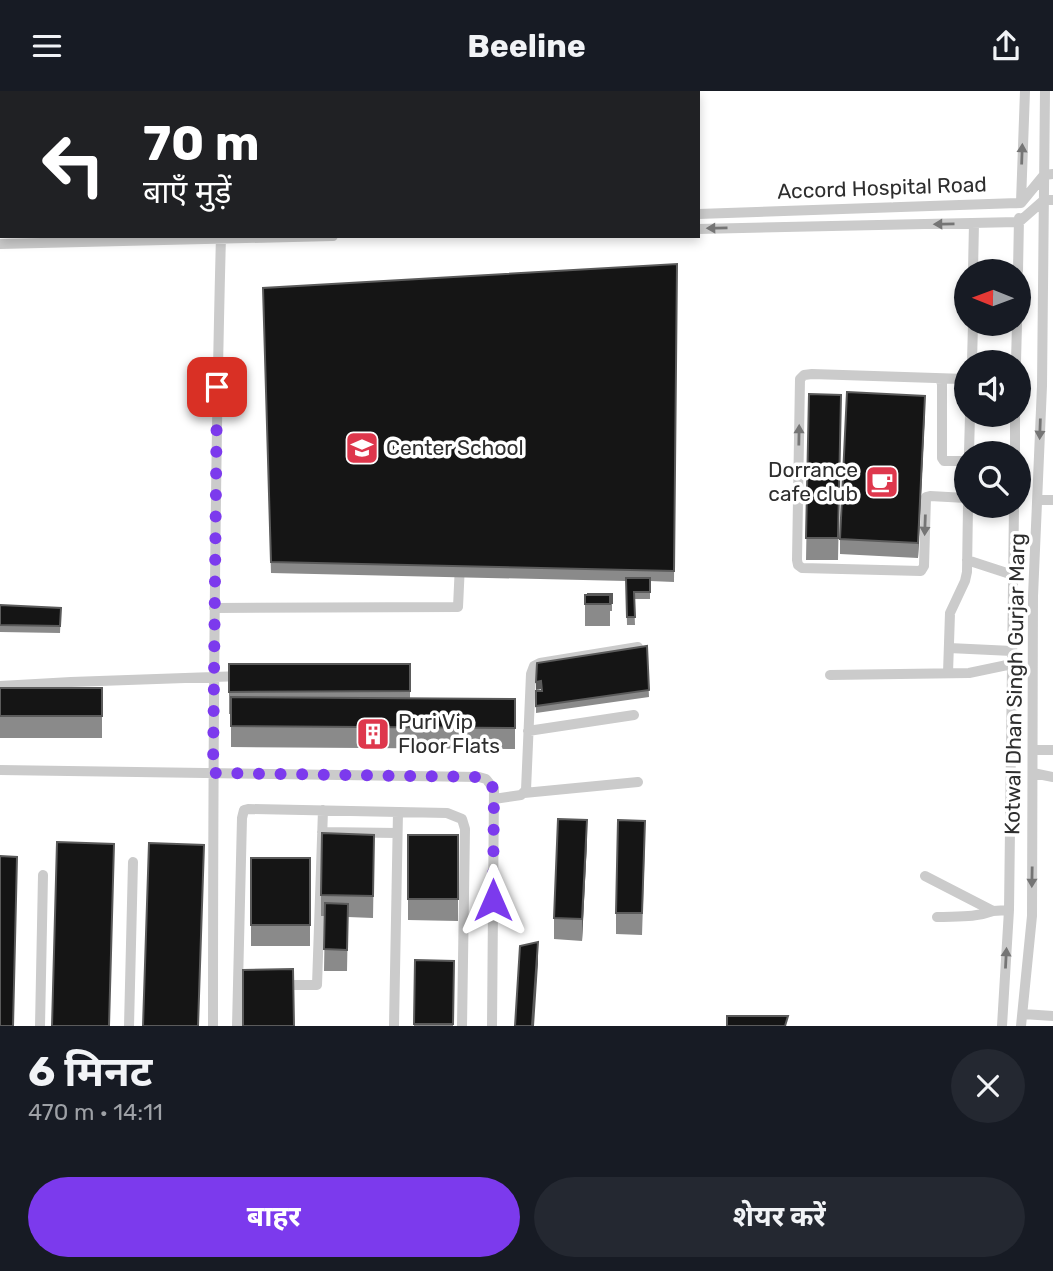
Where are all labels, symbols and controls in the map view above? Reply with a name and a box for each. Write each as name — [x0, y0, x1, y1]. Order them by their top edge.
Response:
icon: menu — [28, 27, 66, 65]
text: Beeline — [467, 27, 586, 65]
icon: share — [987, 27, 1025, 65]
text: 70 m — [143, 114, 260, 172]
icon: left — [28, 119, 119, 210]
one-way arrow — [1017, 143, 1028, 165]
street label: Accord Hospital Road — [777, 171, 987, 204]
text: बाएँ मुड़ें — [143, 173, 231, 211]
one-way arrow — [933, 218, 955, 229]
one-way arrow — [706, 222, 728, 234]
north arrow — [954, 259, 1031, 336]
map controls — [954, 259, 1031, 518]
button: sound — [954, 350, 1031, 427]
pin — [187, 357, 247, 417]
icon: arrive — [198, 368, 236, 406]
one-way arrow — [1034, 418, 1045, 440]
one-way arrow — [794, 424, 805, 446]
school or university icon: Center School — [343, 429, 381, 467]
place label: Center School — [386, 435, 524, 460]
button: search — [954, 441, 1031, 518]
place label: Dorrance cafe club — [768, 457, 858, 506]
cafe icon: Dorrance cafe club — [863, 463, 901, 501]
one-way arrow — [920, 514, 931, 536]
street label: Kotwal Dhan Singh Gurjar Marg — [999, 533, 1030, 835]
place label: Puri Vip Floor Flats — [398, 709, 500, 758]
building icon: Puri Vip Floor Flats — [354, 715, 392, 753]
position arrow — [456, 863, 530, 937]
one-way arrow — [1026, 866, 1038, 888]
one-way arrow — [1001, 947, 1012, 969]
text: 6 मिनट — [28, 1047, 152, 1097]
button: close — [951, 1049, 1025, 1123]
text: 470 m · 14:11 — [28, 1098, 163, 1126]
button: बाहर — [28, 1177, 520, 1257]
button: शेयर करें — [534, 1177, 1025, 1257]

